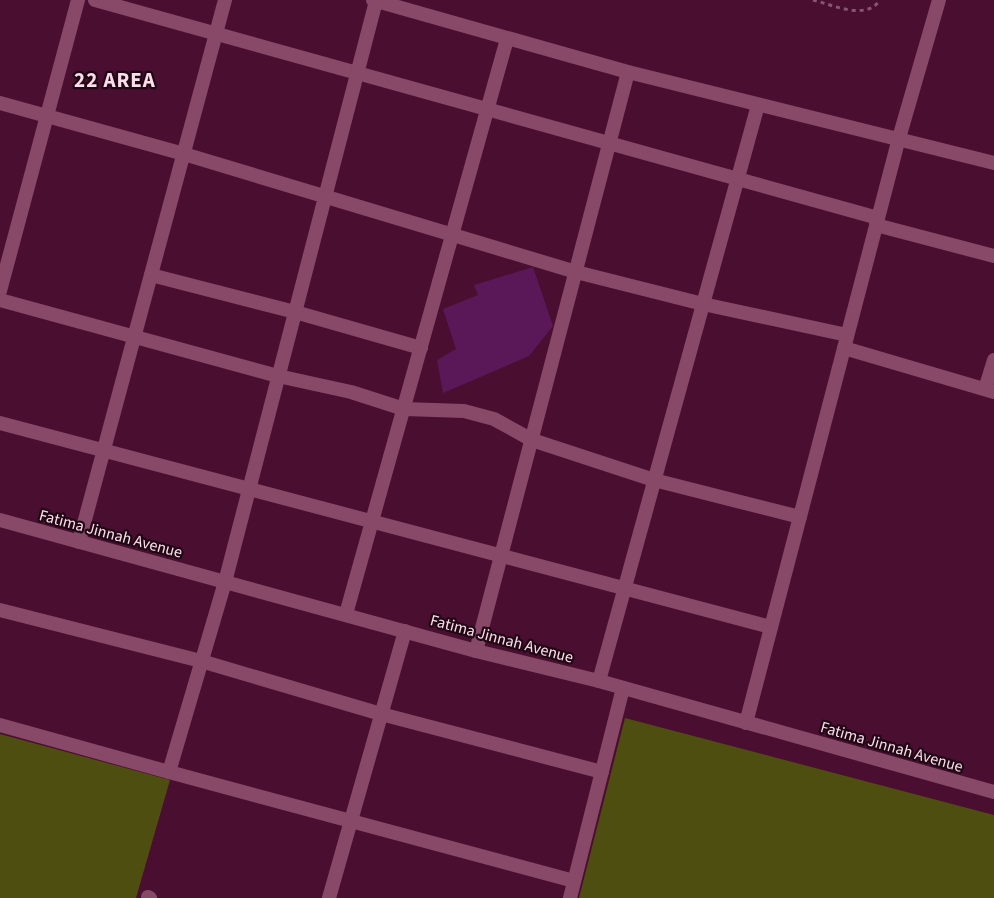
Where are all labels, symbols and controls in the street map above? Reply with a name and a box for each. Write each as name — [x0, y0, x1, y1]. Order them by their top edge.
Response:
district label: 22 AREA — [74, 65, 156, 95]
street label: Fatima Jinnah Avenue — [37, 504, 185, 564]
street label: Fatima Jinnah Avenue — [428, 609, 576, 669]
street label: Fatima Jinnah Avenue — [818, 716, 966, 778]

